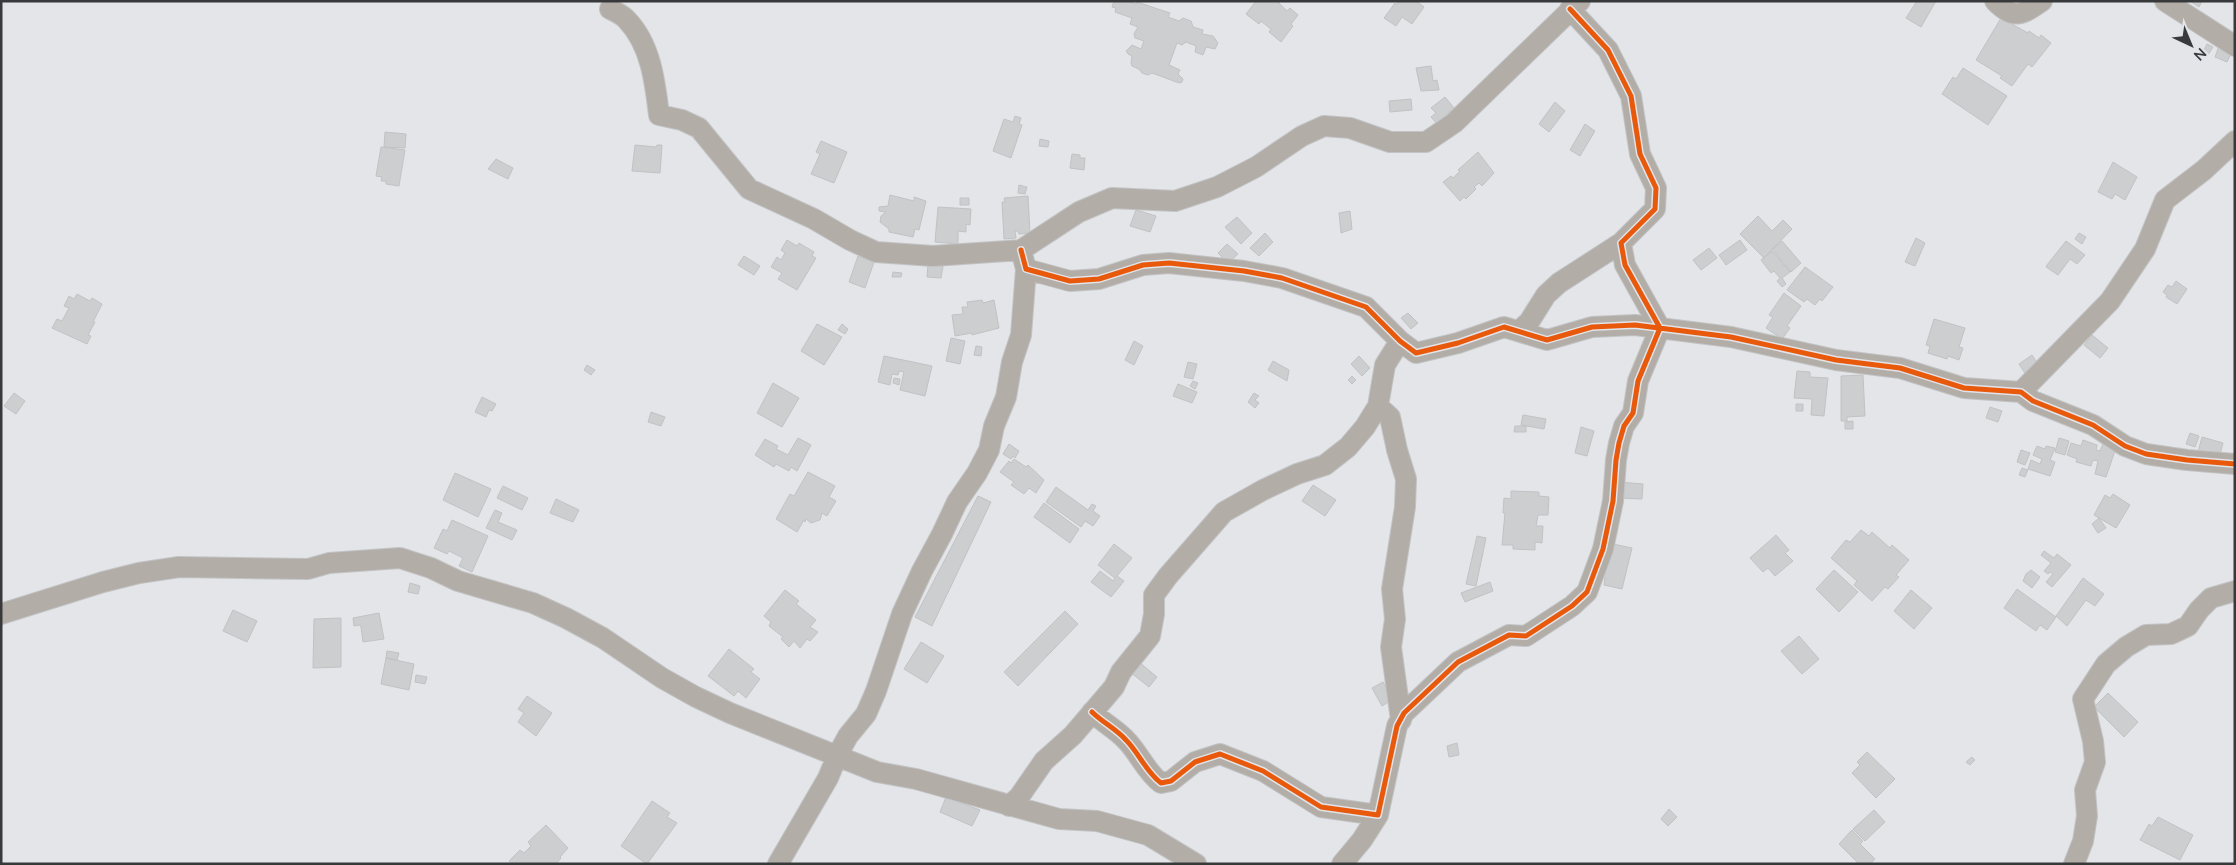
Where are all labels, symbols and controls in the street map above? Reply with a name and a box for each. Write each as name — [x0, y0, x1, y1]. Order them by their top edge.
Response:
north arrow — [2166, 20, 2216, 70]
text: N — [2191, 45, 2210, 65]

